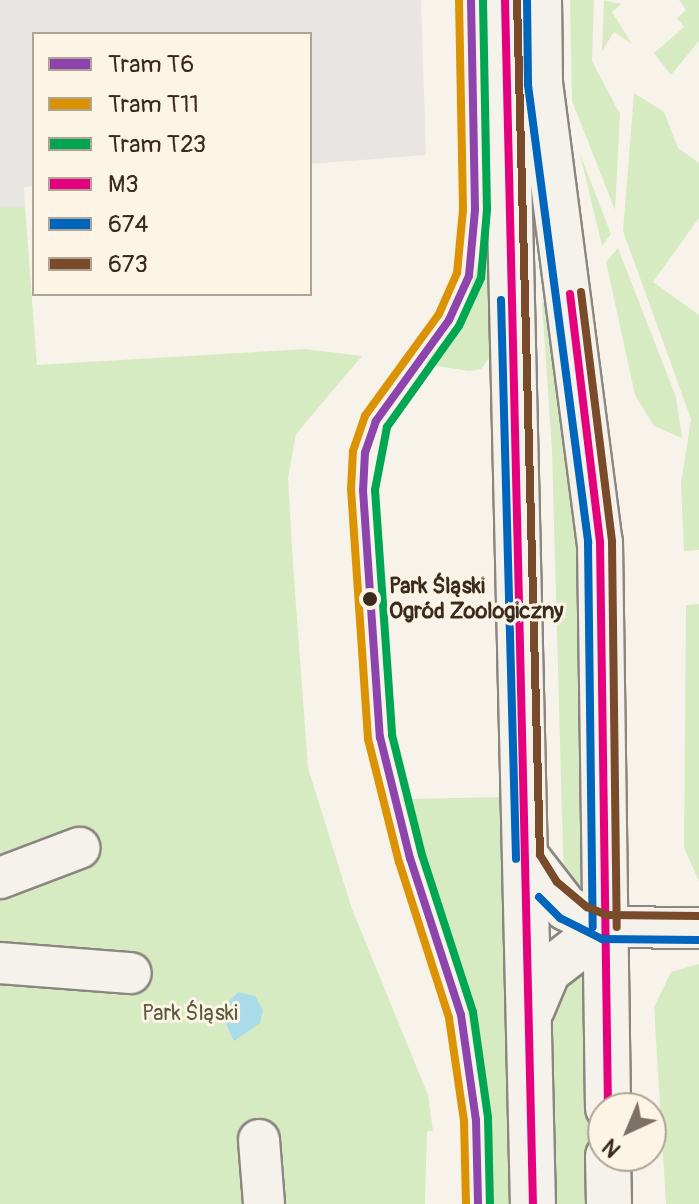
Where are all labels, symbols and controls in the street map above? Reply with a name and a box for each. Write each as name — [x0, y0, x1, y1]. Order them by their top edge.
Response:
legend — [32, 32, 312, 296]
text: Tram T6 — [108, 50, 194, 79]
text: Tram T11 — [108, 90, 199, 119]
text: Tram T23 — [108, 130, 206, 159]
text: M3 — [108, 170, 139, 199]
text: 674 — [108, 210, 148, 239]
text: 673 — [108, 250, 148, 279]
place label: Park Śląski Ogród Zoologiczny — [389, 573, 563, 624]
marker: Park Śląski Ogród Zoologiczny — [358, 587, 382, 611]
park label: Park Śląski — [142, 1001, 238, 1027]
north arrow — [587, 1092, 667, 1172]
text: N — [597, 1133, 627, 1163]

